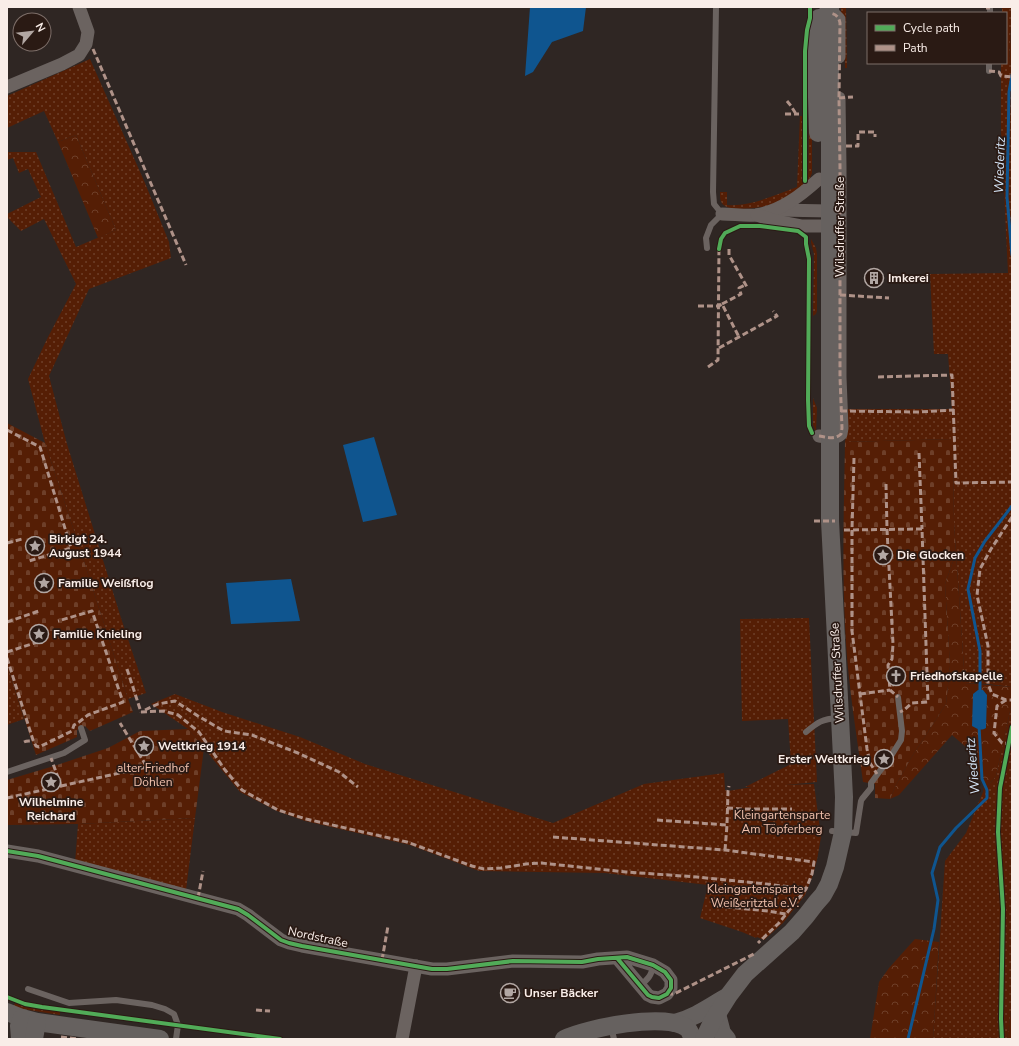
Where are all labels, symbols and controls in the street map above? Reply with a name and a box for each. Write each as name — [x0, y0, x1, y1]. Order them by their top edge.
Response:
north arrow — [12, 12, 52, 52]
legend — [867, 12, 1007, 64]
text: N — [32, 20, 49, 35]
text: Cycle path — [903, 20, 960, 36]
text: Path — [903, 40, 928, 56]
water label: Wiederitz — [990, 136, 1010, 194]
street label: Wilsdruffer Straße — [832, 177, 848, 277]
building icon: Imkerei — [863, 267, 885, 289]
place label: Imkerei — [888, 270, 929, 286]
place label: Birkigt 24. August 1944 — [49, 531, 122, 561]
place icon: Birkigt 24. August 1944 — [24, 535, 46, 557]
place icon: Die Glocken — [872, 544, 894, 566]
place label: Die Glocken — [897, 547, 964, 563]
place icon: Familie Weißflog — [33, 572, 55, 594]
place label: Familie Weißflog — [58, 575, 154, 591]
street label: Wilsdruffer Straße — [826, 622, 848, 724]
place icon: Familie Knieling — [28, 623, 50, 645]
place label: Familie Knieling — [53, 626, 142, 642]
church icon: Friedhofskapelle — [885, 665, 907, 687]
place label: Friedhofskapelle — [910, 668, 1003, 684]
place icon: Weltkrieg 1914 — [133, 735, 155, 757]
water label: Wiederitz — [962, 737, 984, 795]
place label: Weltkrieg 1914 — [158, 738, 245, 754]
place icon: Erster Weltkrieg — [873, 748, 895, 770]
place label: Erster Weltkrieg — [778, 751, 870, 767]
park label: alter Friedhof Döhlen — [117, 760, 190, 790]
place icon: Wilhelmine Reichard — [40, 771, 62, 793]
place label: Wilhelmine Reichard — [19, 794, 84, 824]
park label: Kleingartensparte Am Töpferberg — [734, 807, 830, 837]
park label: Kleingartensparte Weißeritztal e.V. — [707, 881, 803, 911]
street label: Nordstraße — [286, 923, 350, 951]
cafe icon: Unser Bäcker — [499, 982, 521, 1004]
place label: Unser Bäcker — [524, 985, 598, 1001]

